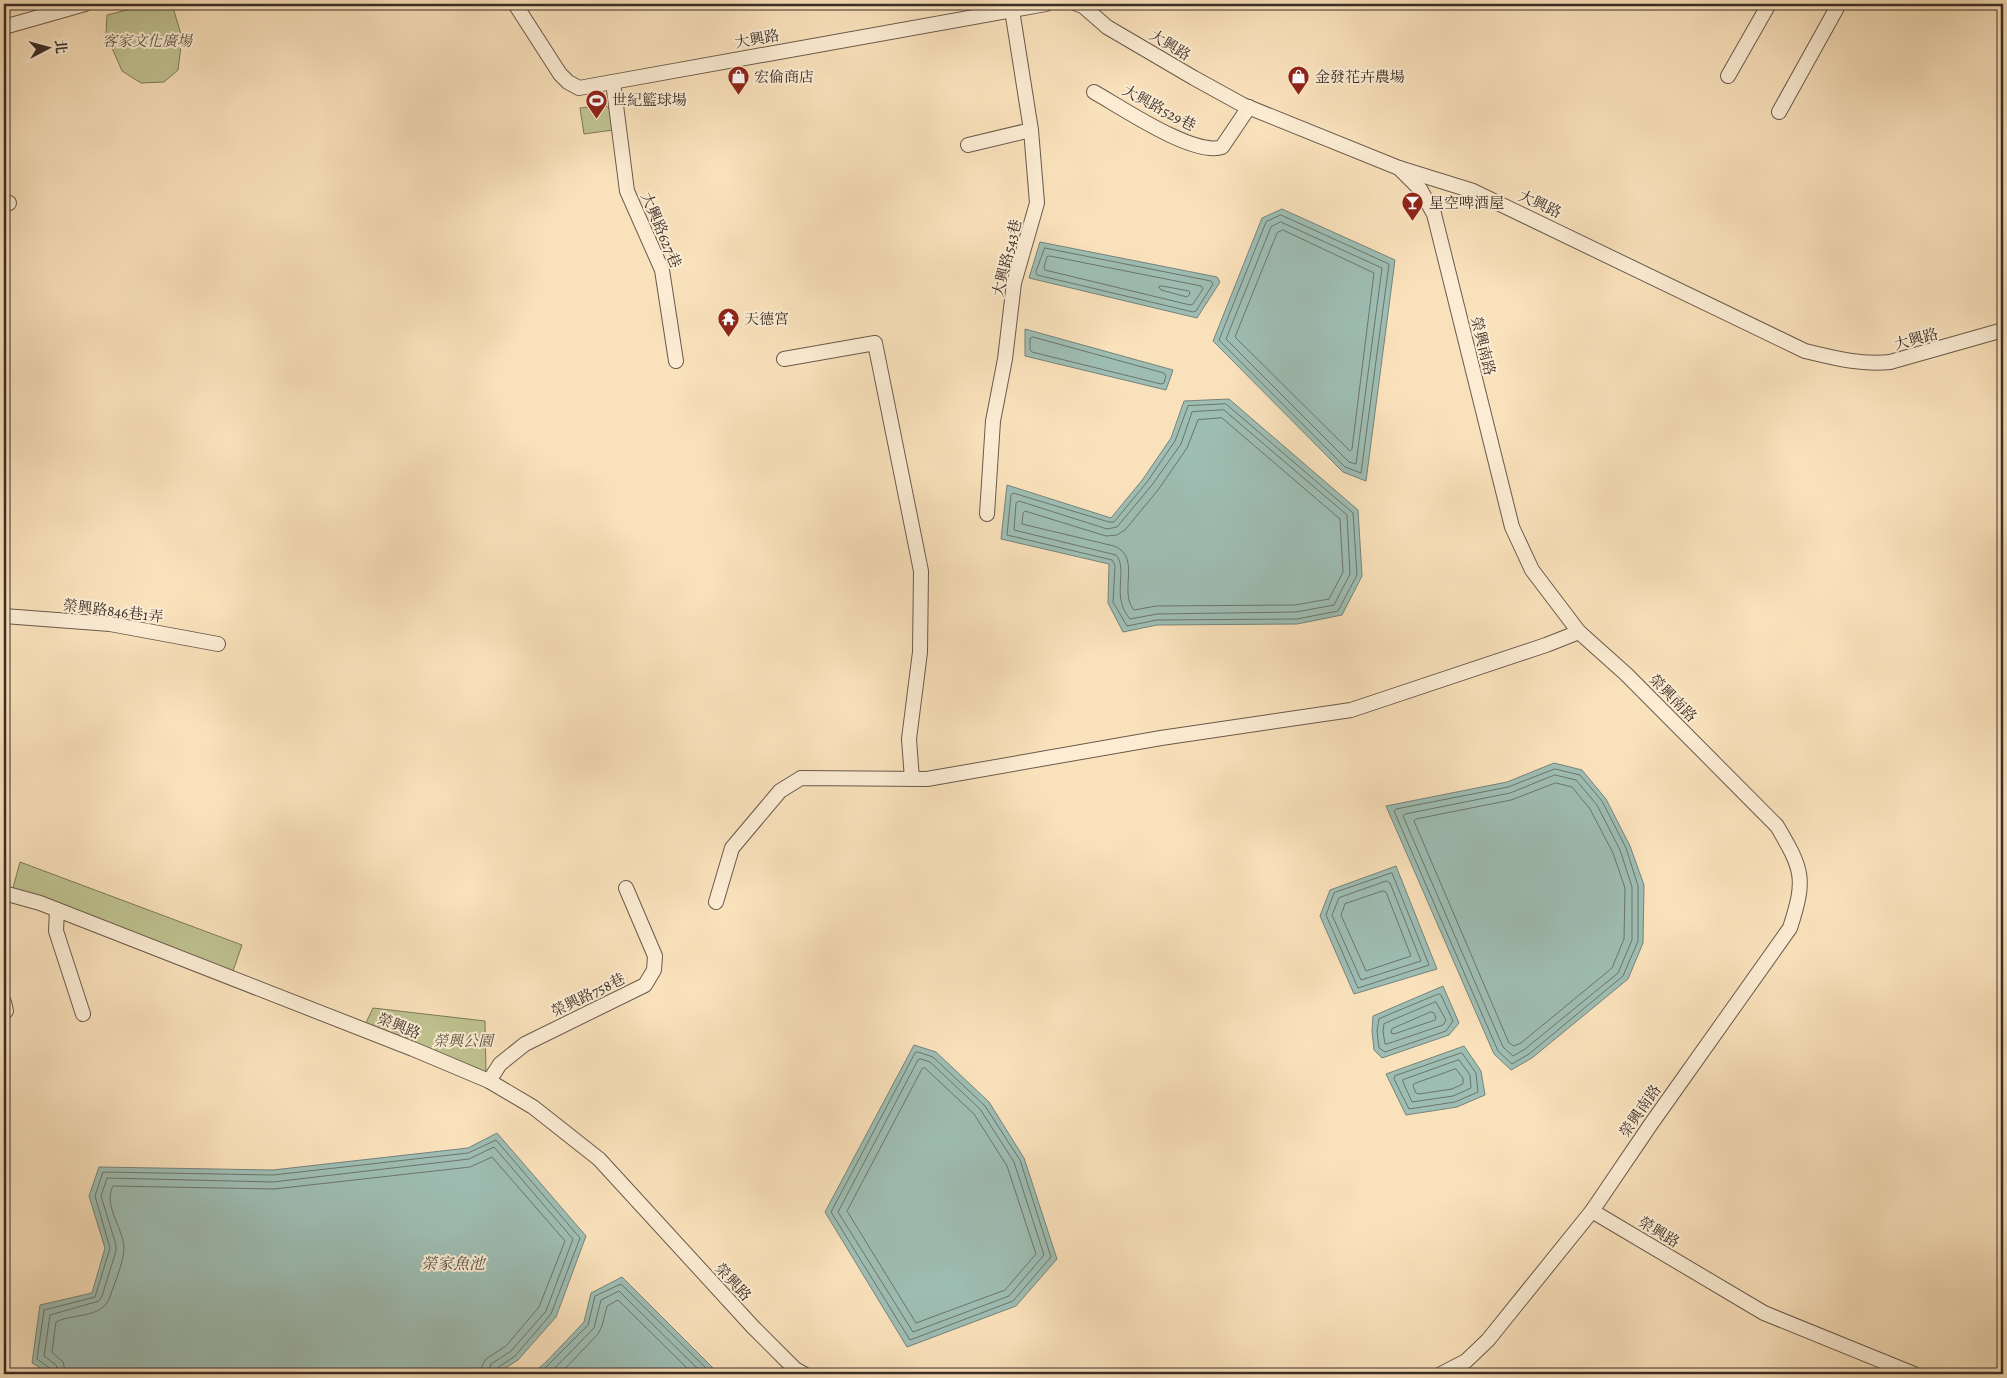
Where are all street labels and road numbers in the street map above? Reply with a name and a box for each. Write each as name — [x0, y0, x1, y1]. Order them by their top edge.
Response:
street label: 大興路 — [733, 25, 781, 53]
street label: 大興路 — [1146, 25, 1194, 65]
street label: 大興路529巷 — [1119, 80, 1199, 136]
street label: 大興路 — [1515, 185, 1565, 223]
street label: 大興路627巷 — [636, 189, 686, 271]
street label: 大興路543巷 — [988, 217, 1026, 299]
street label: 榮興南路 — [1466, 314, 1500, 378]
street label: 大興路 — [1892, 324, 1940, 354]
street label: 榮興路846巷1弄 — [62, 595, 164, 627]
street label: 榮興南路 — [1645, 670, 1701, 726]
street label: 榮興路758巷 — [548, 968, 628, 1022]
street label: 榮興路 — [374, 1008, 424, 1044]
street label: 榮興南路 — [1615, 1081, 1665, 1141]
street label: 榮興路 — [1635, 1212, 1683, 1252]
street label: 榮興路 — [710, 1259, 756, 1305]

